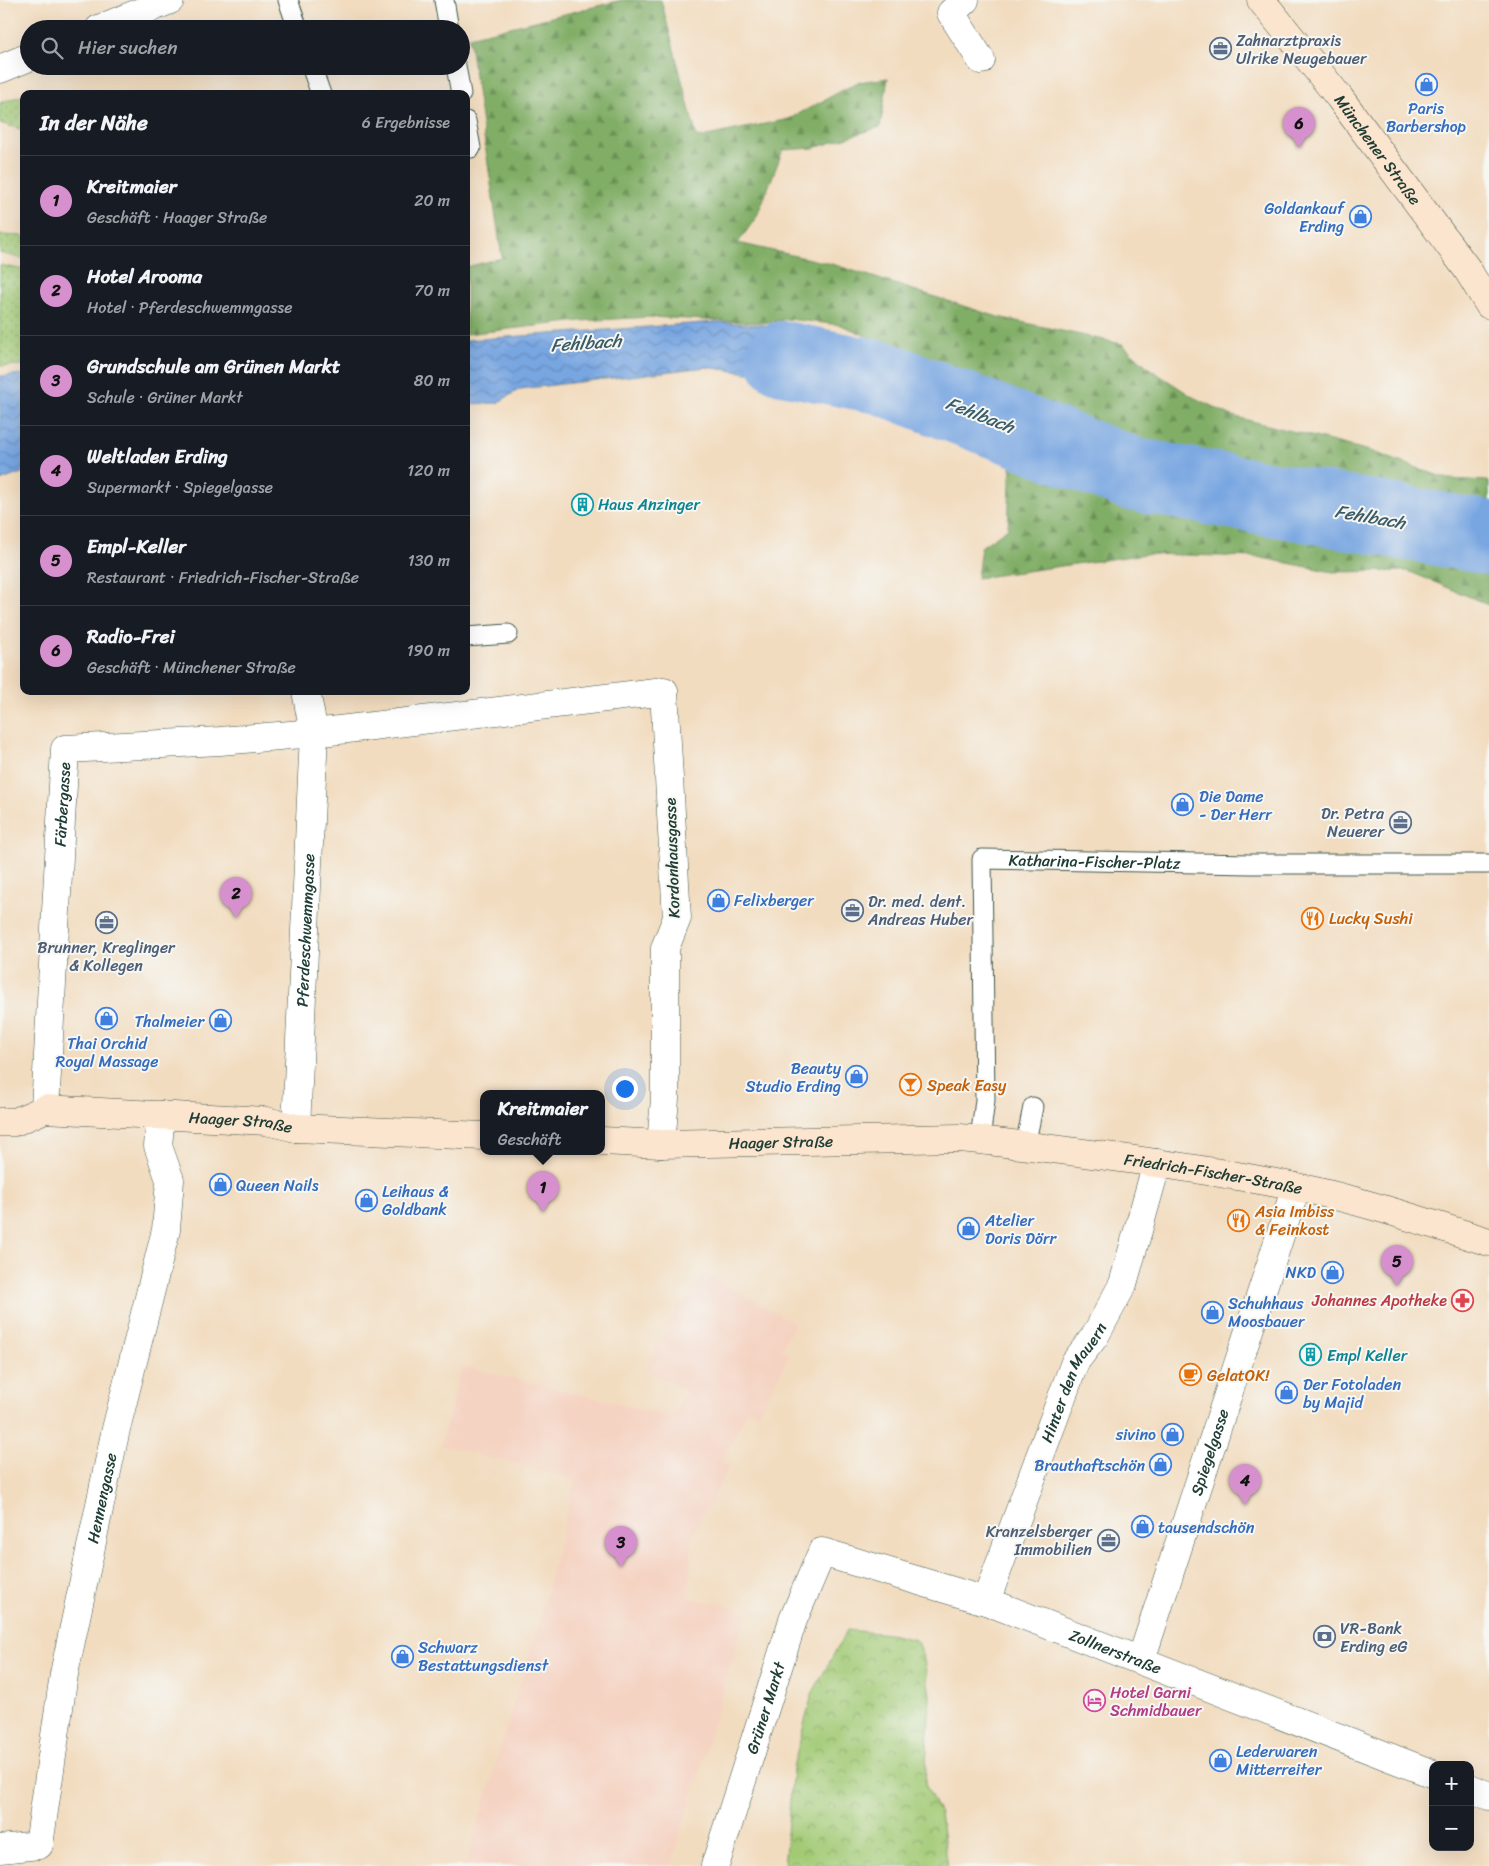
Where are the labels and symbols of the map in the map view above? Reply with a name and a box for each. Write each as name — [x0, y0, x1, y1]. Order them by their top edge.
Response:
place label: Zahnarztpraxis Ulrike Neugebauer — [1236, 26, 1368, 73]
office icon: Zahnarztpraxis Ulrike Neugebauer — [1208, 37, 1232, 61]
shop icon: Paris Barbershop — [1414, 72, 1438, 96]
street label: Münchener Straße — [1327, 88, 1429, 212]
place label: Paris Barbershop — [1386, 94, 1467, 141]
pin: 6 — [1283, 107, 1315, 148]
place label: Goldankauf Erding — [1264, 194, 1346, 241]
shop icon: Goldankauf Erding — [1348, 205, 1372, 229]
water label: Fehlbach — [550, 324, 624, 361]
water label: Fehlbach — [941, 387, 1020, 443]
place label: Haus Anzinger — [598, 490, 702, 519]
building icon: Haus Anzinger — [570, 492, 594, 516]
water label: Fehlbach — [1332, 495, 1409, 539]
street label: Färbergasse — [45, 761, 79, 847]
place label: Die Dame - Der Herr — [1199, 782, 1273, 829]
shop icon: Die Dame - Der Herr — [1171, 793, 1195, 817]
street label: Kordonhausgasse — [655, 797, 689, 919]
place label: Dr. Petra Neuerer — [1321, 799, 1385, 846]
office icon: Dr. Petra Neuerer — [1388, 810, 1412, 834]
street label: Katharina-Fischer-Platz — [1008, 845, 1181, 877]
street label: Pferdeschwemmgasse — [287, 853, 323, 1008]
pin: 2 — [220, 877, 252, 918]
place label: Felixberger — [734, 886, 815, 915]
place label: Dr. med. dent. Andreas Huber — [867, 887, 975, 934]
shop icon: Felixberger — [706, 888, 730, 912]
office icon: Dr. med. dent. Andreas Huber — [840, 898, 864, 922]
place label: Lucky Sushi — [1329, 904, 1413, 933]
restaurant icon: Lucky Sushi — [1301, 906, 1325, 930]
office icon: Brunner, Kreglinger & Kollegen — [94, 911, 118, 935]
place label: Brunner, Kreglinger & Kollegen — [37, 933, 176, 980]
shop icon: Thai Orchid Royal Massage — [95, 1007, 119, 1031]
place label: Thalmeier — [134, 1007, 205, 1036]
shop icon: Thalmeier — [208, 1009, 232, 1033]
place label: Thai Orchid Royal Massage — [56, 1029, 158, 1076]
place label: Beauty Studio Erding — [745, 1054, 842, 1101]
shop icon: Beauty Studio Erding — [845, 1065, 869, 1089]
place label: Speak Easy — [927, 1071, 1007, 1100]
bar icon: Speak Easy — [899, 1073, 923, 1097]
your location — [612, 1076, 638, 1102]
street label: Haager Straße — [188, 1102, 296, 1141]
street label: Haager Straße — [728, 1126, 833, 1157]
street label: Friedrich-Fischer-Straße — [1122, 1144, 1305, 1202]
place label: Queen Nails — [236, 1171, 319, 1200]
pin: 1 — [527, 1171, 559, 1212]
shop icon: Queen Nails — [208, 1173, 232, 1197]
place label: Leihaus & Goldbank — [382, 1177, 449, 1224]
shop icon: Leihaus & Goldbank — [354, 1188, 378, 1212]
place label: Asia Imbiss & Feinkost — [1254, 1197, 1335, 1244]
place label: Atelier Doris Dörr — [984, 1206, 1057, 1253]
restaurant icon: Asia Imbiss & Feinkost — [1227, 1208, 1251, 1232]
shop icon: Atelier Doris Dörr — [957, 1217, 981, 1241]
pin: 5 — [1381, 1245, 1413, 1286]
place label: NKD — [1286, 1258, 1316, 1287]
shop icon: NKD — [1320, 1260, 1344, 1284]
place label: Johannes Apotheke — [1311, 1286, 1447, 1315]
pharmacy icon: Johannes Apotheke — [1451, 1288, 1475, 1312]
place label: Schuhhaus Moosbauer — [1228, 1289, 1306, 1336]
shop icon: Schuhhaus Moosbauer — [1200, 1300, 1224, 1324]
street label: Hinter den Mauern — [1032, 1316, 1115, 1447]
place label: Empl Keller — [1327, 1341, 1409, 1370]
building icon: Empl Keller — [1299, 1343, 1323, 1367]
place label: GelatOK! — [1207, 1361, 1270, 1390]
cafe icon: GelatOK! — [1179, 1363, 1203, 1387]
place label: Der Fotoladen by Majid — [1303, 1370, 1402, 1417]
shop icon: Der Fotoladen by Majid — [1275, 1381, 1299, 1405]
street label: Spiegelgasse — [1181, 1405, 1237, 1499]
place label: sivino — [1115, 1420, 1156, 1449]
shop icon: sivino — [1160, 1422, 1184, 1446]
street label: Hennengasse — [78, 1450, 125, 1546]
place label: Brauthaftschön — [1034, 1451, 1145, 1480]
shop icon: Brauthaftschön — [1149, 1453, 1173, 1477]
pin: 4 — [1229, 1464, 1261, 1505]
place label: tausendschön — [1158, 1513, 1255, 1542]
shop icon: tausendschön — [1130, 1515, 1154, 1539]
place label: Kranzelsberger Immobilien — [986, 1517, 1093, 1564]
pin: 3 — [605, 1526, 637, 1567]
office icon: Kranzelsberger Immobilien — [1096, 1528, 1120, 1552]
place label: VR-Bank Erding eG — [1340, 1614, 1407, 1661]
street label: Zollnerstraße — [1065, 1620, 1166, 1682]
bank icon: VR-Bank Erding eG — [1312, 1625, 1336, 1649]
place label: Schwarz Bestattungsdienst — [418, 1633, 549, 1680]
shop icon: Schwarz Bestattungsdienst — [390, 1644, 414, 1668]
street label: Grüner Markt — [737, 1657, 794, 1758]
place label: Hotel Garni Schmidbauer — [1110, 1678, 1203, 1725]
hotel icon: Hotel Garni Schmidbauer — [1082, 1689, 1106, 1713]
place label: Lederwaren Mitterreiter — [1236, 1737, 1323, 1784]
shop icon: Lederwaren Mitterreiter — [1208, 1748, 1232, 1772]

